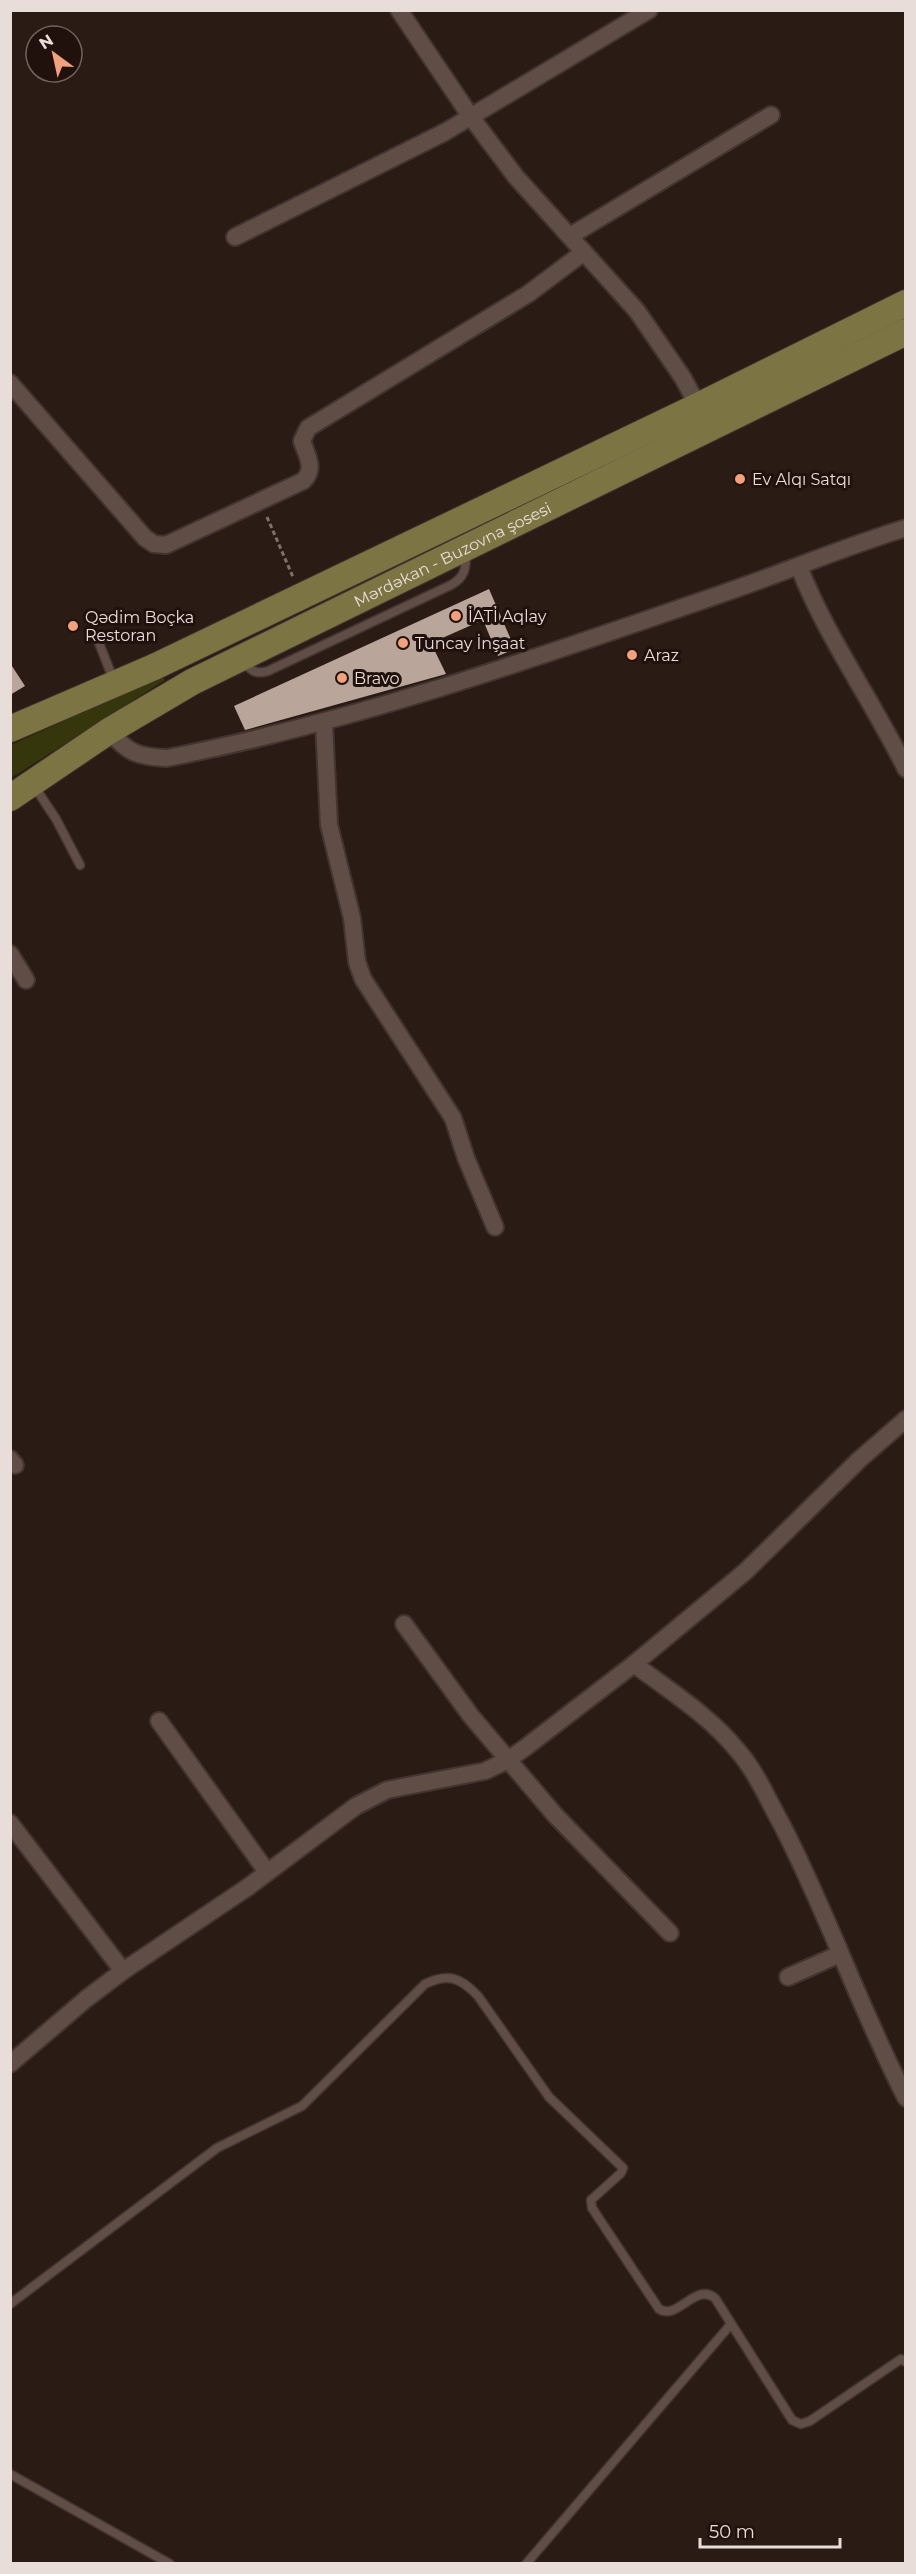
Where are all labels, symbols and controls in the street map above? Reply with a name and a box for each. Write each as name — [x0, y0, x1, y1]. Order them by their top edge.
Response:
north arrow — [24, 24, 84, 84]
text: N — [36, 30, 57, 53]
place label: Ev Alqı Satqı — [752, 470, 851, 489]
marker: Ev Alqı Satqı — [733, 472, 747, 486]
street label: Mərdəkan - Buzovna şosesi — [351, 498, 554, 611]
place label: İATİ Aqlay — [468, 607, 547, 626]
place label: Qədim Boçka Restoran — [85, 608, 194, 645]
marker: İATİ Aqlay — [449, 609, 463, 623]
marker: Qədim Boçka Restoran — [66, 619, 80, 633]
place label: Tuncay İnşaat — [415, 634, 526, 653]
marker: Tuncay İnşaat — [396, 636, 410, 650]
place label: Araz — [644, 646, 679, 665]
marker: Araz — [625, 648, 639, 662]
place label: Bravo — [354, 669, 400, 688]
marker: Bravo — [335, 671, 349, 685]
scale bar — [700, 2511, 840, 2549]
text: 50 m — [709, 2521, 755, 2543]

